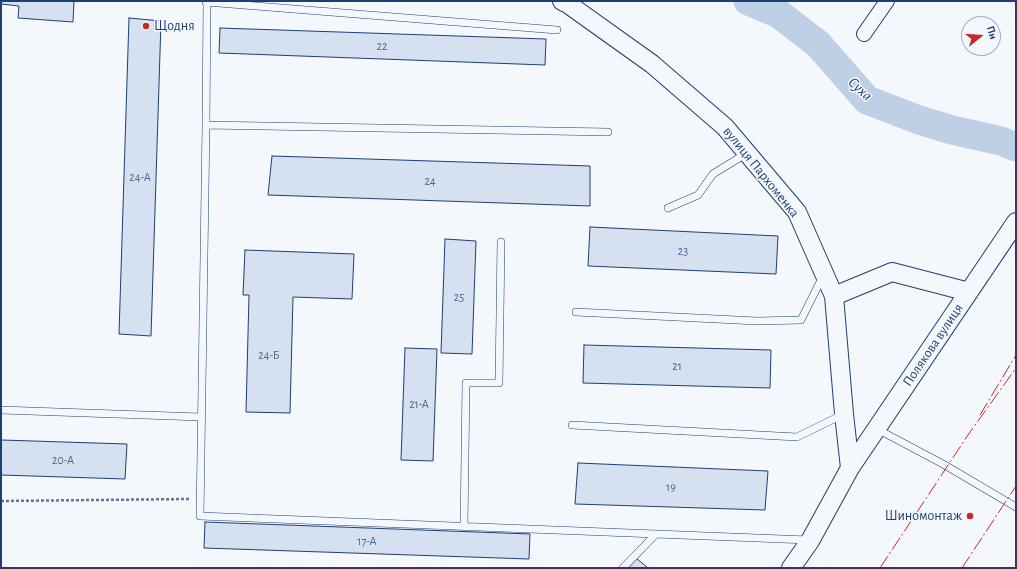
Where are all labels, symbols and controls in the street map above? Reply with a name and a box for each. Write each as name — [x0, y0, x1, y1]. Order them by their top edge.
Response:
north arrow — [961, 16, 1001, 56]
place label: Щодня — [154, 18, 195, 34]
marker: Щодня — [141, 21, 151, 31]
text: Пн — [985, 25, 999, 41]
house number: 22 — [377, 39, 387, 53]
water label: Суха — [844, 73, 876, 105]
street label: вулиця Пархоменка — [719, 123, 803, 221]
house number: 24-А — [129, 170, 151, 184]
house number: 24 — [424, 174, 436, 188]
house number: 23 — [678, 244, 688, 258]
house number: 25 — [454, 290, 464, 304]
street label: Полякова вулиця — [899, 300, 967, 390]
house number: 24-Б — [258, 348, 280, 362]
house number: 21 — [672, 359, 682, 373]
house number: 21-А — [409, 397, 429, 411]
house number: 20-А — [52, 453, 74, 467]
house number: 19 — [666, 480, 676, 494]
place label: Шиномонтаж — [885, 508, 962, 524]
marker: Шиномонтаж — [965, 511, 975, 521]
house number: 17-А — [357, 534, 377, 548]

